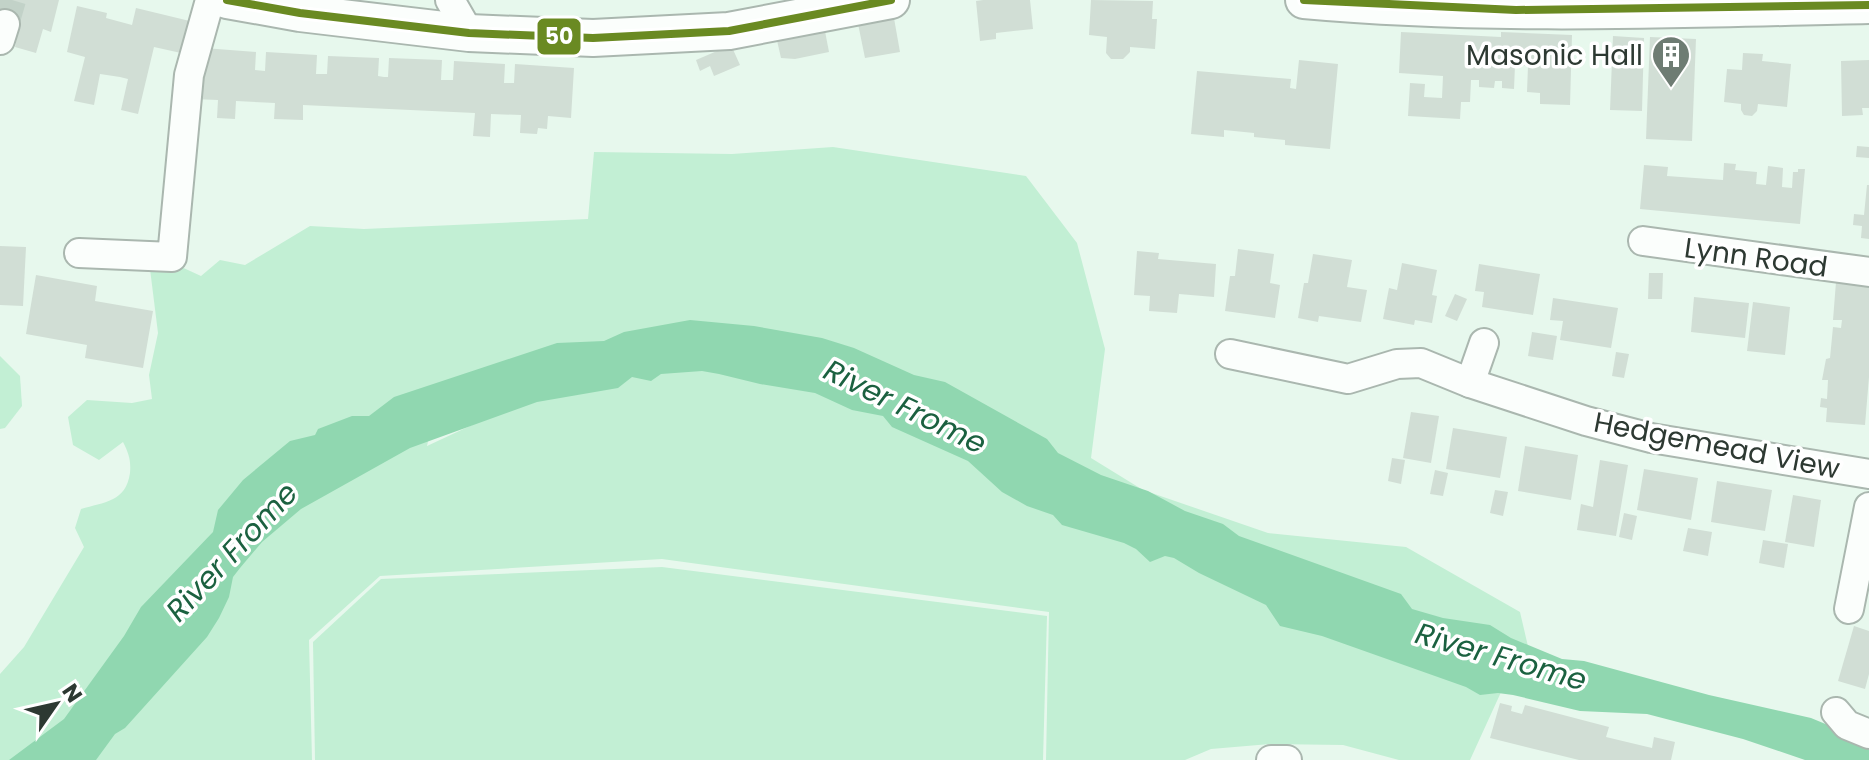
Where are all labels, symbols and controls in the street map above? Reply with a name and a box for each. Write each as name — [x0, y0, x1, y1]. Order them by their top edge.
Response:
line badge: 50 — [536, 17, 582, 56]
text: 50 — [545, 21, 573, 52]
building icon: Masonic Hall — [1650, 34, 1692, 89]
place label: Masonic Hall — [1466, 36, 1643, 75]
street label: Lynn Road — [1682, 228, 1830, 287]
water label: River Frome — [817, 349, 994, 464]
street label: Hedgemead View — [1591, 403, 1843, 488]
water label: River Frome — [156, 473, 307, 631]
water label: River Frome — [1411, 612, 1592, 701]
north arrow — [16, 664, 96, 744]
text: N — [55, 678, 90, 709]

